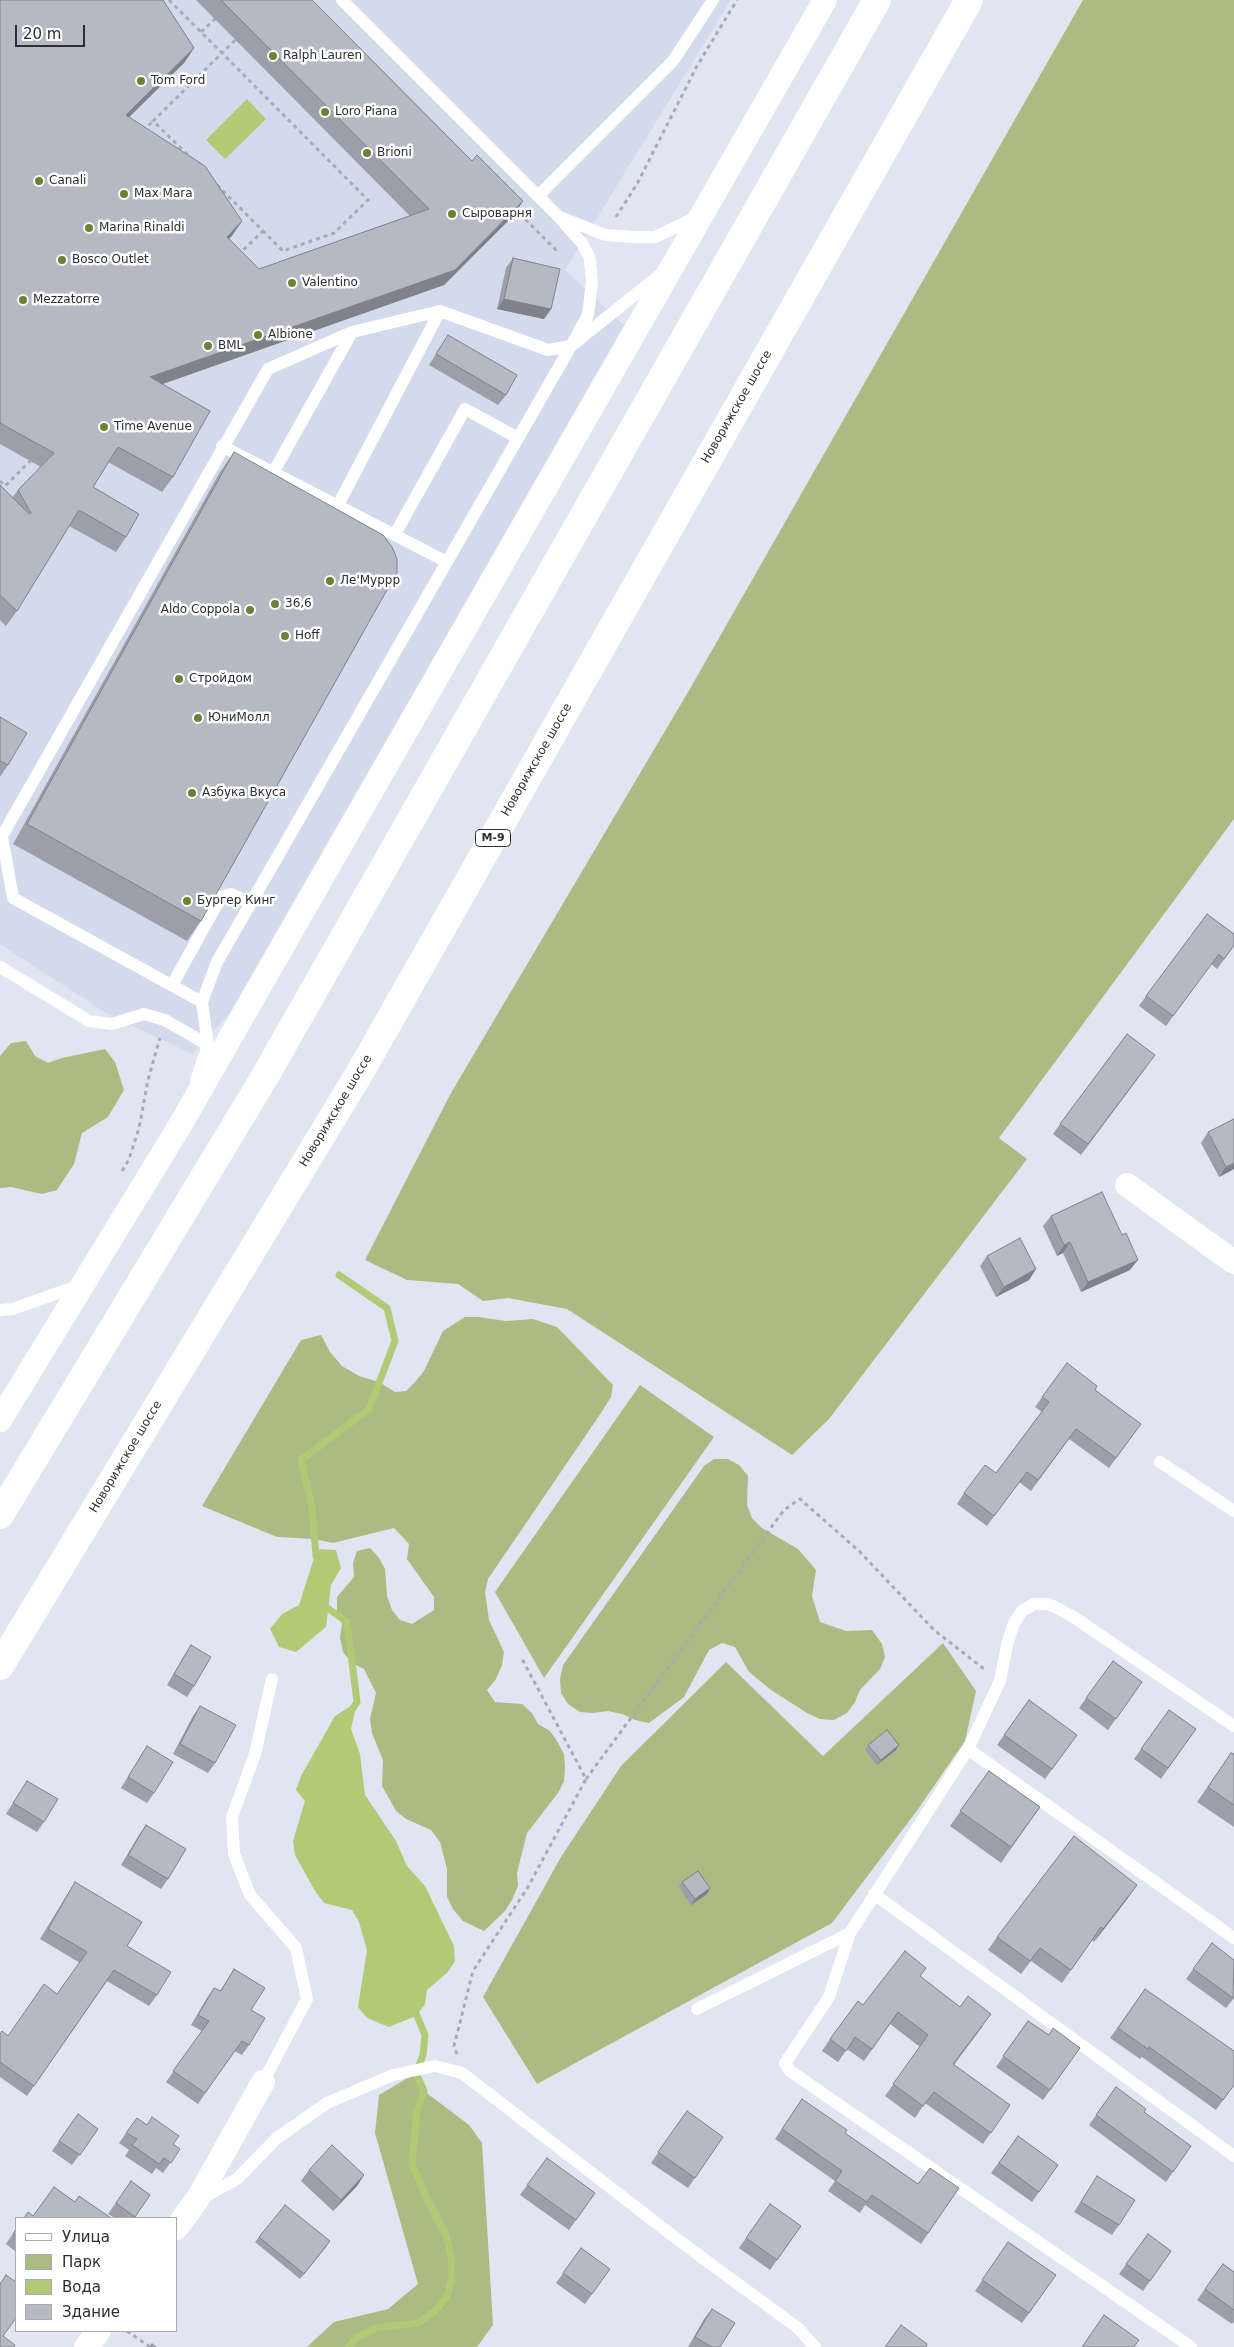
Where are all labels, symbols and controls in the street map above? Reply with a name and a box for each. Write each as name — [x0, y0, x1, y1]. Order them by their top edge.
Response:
scale bar — [18, 15, 88, 47]
text: 20 m — [23, 25, 61, 43]
place label: Ralph Lauren — [283, 49, 362, 63]
marker: Ralph Lauren — [267, 50, 279, 62]
place label: Tom Ford — [151, 74, 205, 88]
marker: Tom Ford — [135, 75, 147, 87]
place label: Loro Piana — [335, 105, 397, 119]
marker: Loro Piana — [319, 106, 331, 118]
place label: Brioni — [377, 146, 412, 160]
marker: Brioni — [361, 147, 373, 159]
place label: Canali — [49, 174, 86, 188]
marker: Canali — [33, 175, 45, 187]
place label: Max Mara — [134, 187, 193, 201]
marker: Max Mara — [118, 188, 130, 200]
place label: Сыроварня — [462, 207, 532, 221]
marker: Сыроварня — [446, 208, 458, 220]
place label: Marina Rinaldi — [99, 221, 185, 235]
marker: Marina Rinaldi — [83, 222, 95, 234]
place label: Bosco Outlet — [72, 253, 149, 267]
marker: Bosco Outlet — [56, 254, 68, 266]
place label: Valentino — [302, 276, 358, 290]
marker: Valentino — [286, 277, 298, 289]
place label: Mezzatorre — [33, 293, 100, 307]
marker: Mezzatorre — [17, 294, 29, 306]
place label: Albione — [268, 328, 313, 342]
marker: Albione — [252, 329, 264, 341]
place label: BML — [218, 339, 243, 353]
marker: BML — [202, 340, 214, 352]
street label: Новорижское шоссе — [699, 348, 775, 466]
place label: Time Avenue — [114, 420, 192, 434]
marker: Time Avenue — [98, 421, 110, 433]
place label: Ле'Муррр — [340, 574, 400, 588]
marker: Ле'Муррр — [324, 575, 336, 587]
place label: 36,6 — [285, 597, 312, 611]
marker: 36,6 — [269, 598, 281, 610]
place label: Aldo Coppola — [161, 603, 240, 617]
marker: Aldo Coppola — [244, 604, 256, 616]
place label: Hoff — [295, 629, 320, 643]
marker: Hoff — [279, 630, 291, 642]
place label: Стройдом — [189, 672, 252, 686]
marker: Стройдом — [173, 673, 185, 685]
street label: Новорижское шоссе — [499, 701, 575, 819]
place label: ЮниМолл — [208, 711, 270, 725]
marker: ЮниМолл — [192, 712, 204, 724]
place label: Азбука Вкуса — [202, 786, 286, 800]
marker: Азбука Вкуса — [186, 787, 198, 799]
road number: М-9 — [476, 830, 510, 846]
place label: Бургер Кинг — [197, 894, 276, 908]
marker: Бургер Кинг — [181, 895, 193, 907]
street label: Новорижское шоссе — [297, 1052, 375, 1170]
street label: Новорижское шоссе — [87, 1398, 165, 1516]
legend — [15, 2217, 178, 2332]
text: Улица — [62, 2228, 110, 2246]
text: Парк — [62, 2253, 101, 2271]
text: Вода — [62, 2278, 101, 2296]
text: Здание — [62, 2303, 120, 2321]

